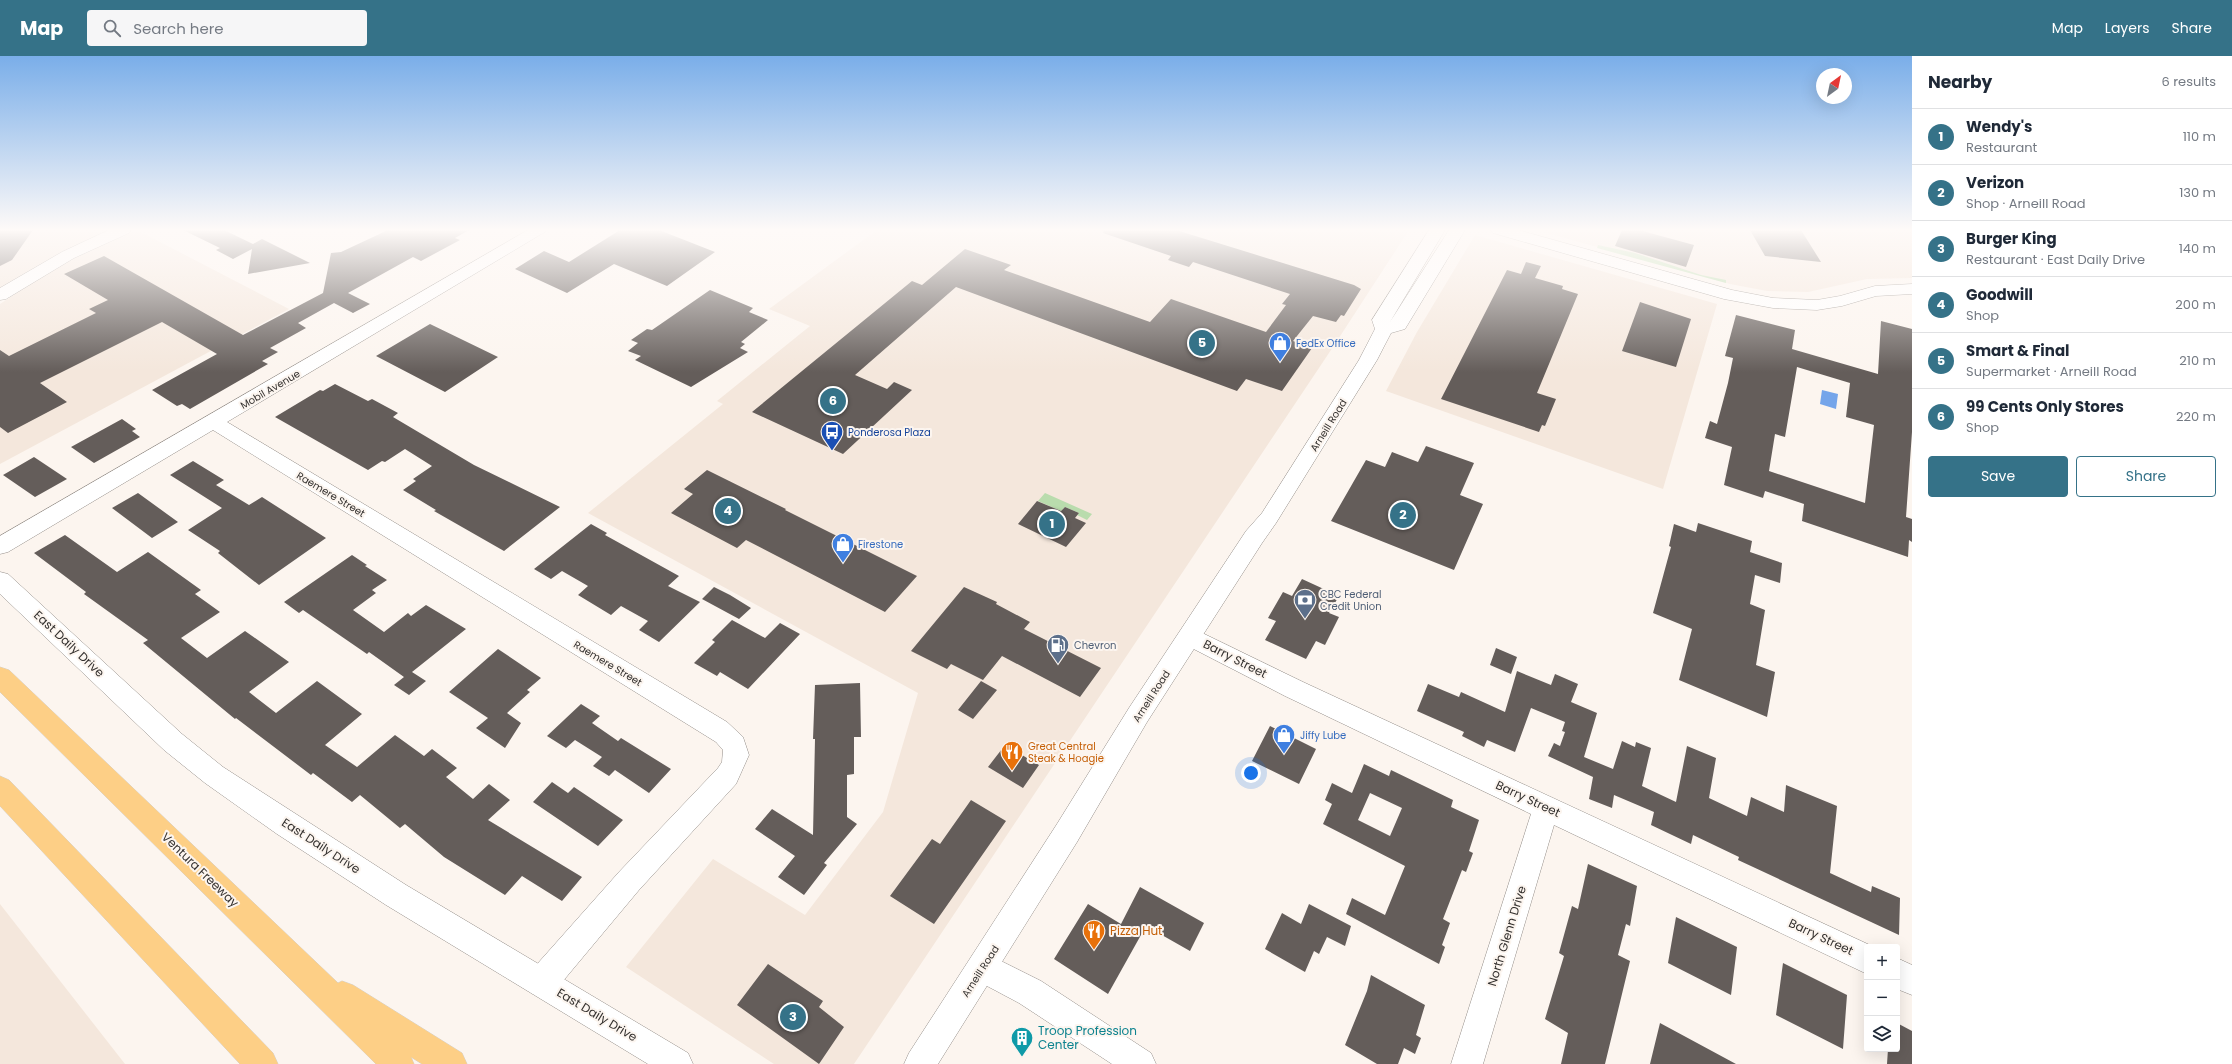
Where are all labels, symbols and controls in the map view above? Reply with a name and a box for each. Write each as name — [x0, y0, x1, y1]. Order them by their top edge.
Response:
search box — [87, 10, 367, 46]
text: Map — [20, 15, 63, 42]
icon: search — [101, 17, 123, 39]
text: Search here — [133, 18, 224, 39]
text: Map — [2052, 18, 2083, 38]
text: Layers — [2105, 18, 2149, 38]
text: Share — [2171, 18, 2212, 38]
north arrow — [1816, 68, 1852, 104]
text: Nearby — [1928, 70, 1992, 94]
text: 6 results — [2162, 72, 2216, 91]
text: Wendy's — [1966, 116, 2032, 137]
text: 1 — [1939, 127, 1943, 146]
text: 110 m — [2183, 127, 2216, 146]
text: Restaurant — [1966, 138, 2037, 157]
text: Verizon — [1966, 172, 2024, 193]
text: 2 — [1937, 183, 1945, 202]
text: 130 m — [2179, 183, 2216, 202]
text: Shop · Arneill Road — [1966, 194, 2086, 213]
text: Burger King — [1966, 228, 2057, 249]
text: 3 — [1937, 239, 1945, 258]
text: 140 m — [2179, 239, 2216, 258]
text: Restaurant · East Daily Drive — [1966, 250, 2145, 269]
text: Goodwill — [1966, 284, 2033, 305]
text: 4 — [1937, 295, 1945, 314]
text: 200 m — [2175, 295, 2216, 314]
text: Shop — [1966, 306, 1999, 325]
pin: 5 — [1189, 328, 1215, 358]
shop icon: FedEx Office — [1267, 330, 1293, 363]
place label: FedEx Office — [1296, 336, 1356, 351]
text: Smart & Final — [1966, 340, 2070, 361]
text: 5 — [1937, 351, 1945, 370]
text: 210 m — [2179, 351, 2216, 370]
text: Supermarket · Arneill Road — [1966, 362, 2137, 381]
street label: Mobil Avenue — [238, 366, 303, 413]
pin: 6 — [820, 386, 846, 416]
street label: Arneill Road — [1306, 396, 1350, 454]
text: 99 Cents Only Stores — [1966, 396, 2124, 417]
text: 6 — [1937, 407, 1945, 426]
text: 220 m — [2176, 407, 2216, 426]
text: Shop — [1966, 418, 1999, 437]
bus stop icon: Ponderosa Plaza — [819, 419, 845, 452]
place label: Ponderosa Plaza — [848, 425, 931, 440]
button: Save — [1928, 456, 2068, 497]
button: Share — [2076, 456, 2216, 497]
street label: Raemere Street — [294, 468, 368, 521]
pin: 4 — [715, 496, 741, 526]
pin: 2 — [1390, 500, 1416, 530]
pin: 1 — [1039, 509, 1065, 539]
shop icon: Firestone — [830, 531, 856, 564]
place label: Firestone — [858, 537, 903, 552]
bank icon: CBC Federal Credit Union — [1292, 587, 1318, 620]
place label: CBC Federal Credit Union — [1320, 587, 1382, 614]
street label: East Daily Drive — [30, 607, 108, 681]
fuel station icon: Chevron — [1045, 632, 1071, 665]
street label: Barry Street — [1200, 635, 1270, 682]
street label: Raemere Street — [571, 637, 645, 690]
place label: Chevron — [1074, 638, 1116, 653]
street label: Arneill Road — [1129, 667, 1174, 725]
shop icon: Jiffy Lube — [1271, 722, 1297, 755]
place label: Jiffy Lube — [1300, 728, 1346, 743]
restaurant icon: Great Central Steak & Hoagie — [999, 739, 1025, 772]
place label: Great Central Steak & Hoagie — [1028, 739, 1104, 766]
your location — [1241, 763, 1261, 783]
street label: Barry Street — [1493, 776, 1563, 821]
street label: East Daily Drive — [279, 814, 364, 877]
street label: Ventura Freeway — [158, 828, 243, 911]
street label: North Glenn Drive — [1483, 884, 1530, 988]
street label: Barry Street — [1786, 914, 1856, 959]
restaurant icon: Pizza Hut — [1081, 918, 1107, 951]
place label: Pizza Hut — [1110, 922, 1163, 939]
street label: Arneill Road — [958, 942, 1003, 1000]
map controls — [1864, 944, 1900, 1052]
button: + — [1864, 944, 1900, 980]
button: − — [1864, 980, 1900, 1016]
street label: East Daily Drive — [554, 984, 640, 1045]
pin: 3 — [780, 1002, 806, 1032]
button: layers — [1864, 1016, 1900, 1052]
place label: Troop Profession Center — [1038, 1022, 1137, 1053]
building icon: Troop Profession Center — [1009, 1025, 1035, 1058]

